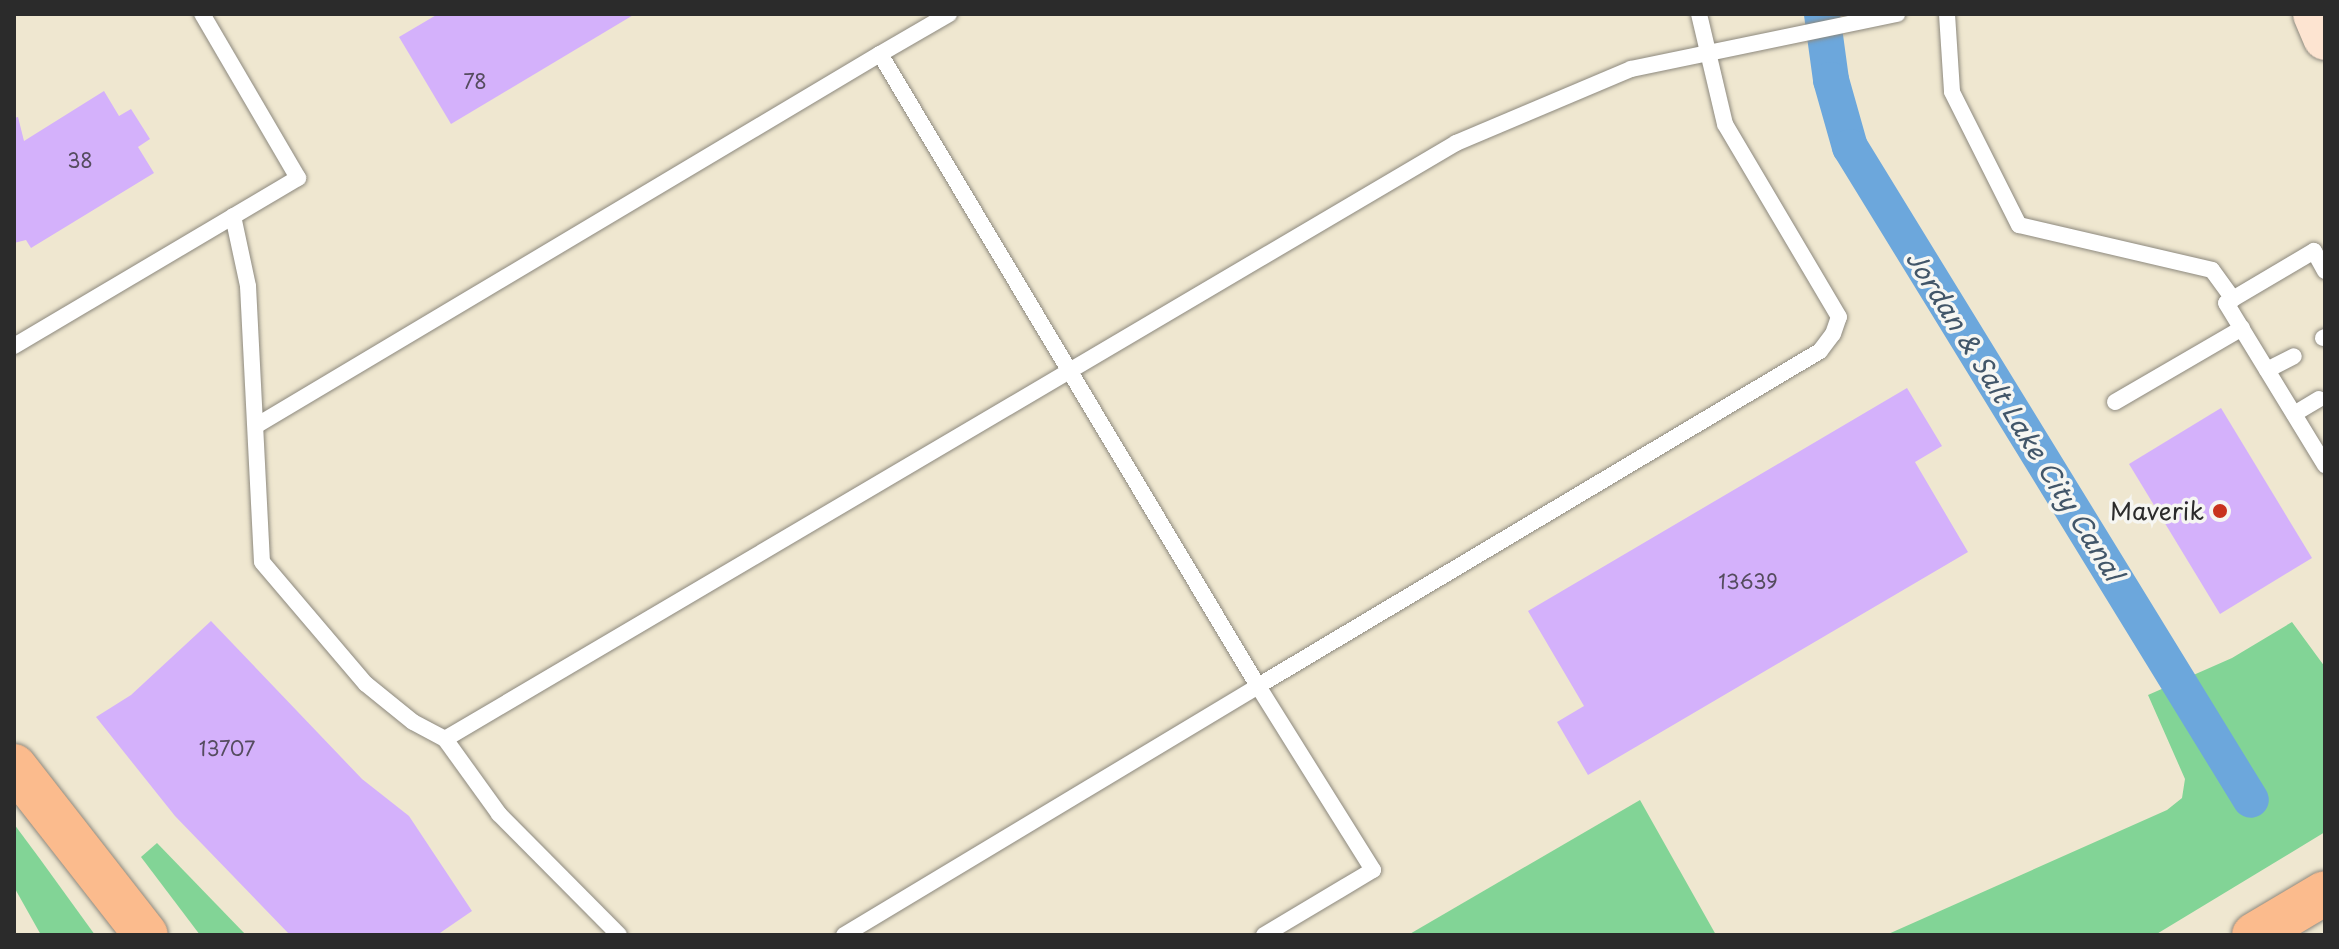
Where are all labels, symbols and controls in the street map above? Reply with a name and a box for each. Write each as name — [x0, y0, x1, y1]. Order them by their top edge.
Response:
house number: 78 — [463, 69, 487, 93]
house number: 38 — [67, 148, 93, 172]
water label: Jordan & Salt Lake City Canal — [1900, 243, 2130, 587]
place label: Maverik — [2110, 497, 2204, 525]
marker: Maverik — [2211, 502, 2229, 520]
house number: 13639 — [1718, 569, 1778, 593]
house number: 13707 — [199, 736, 255, 760]

